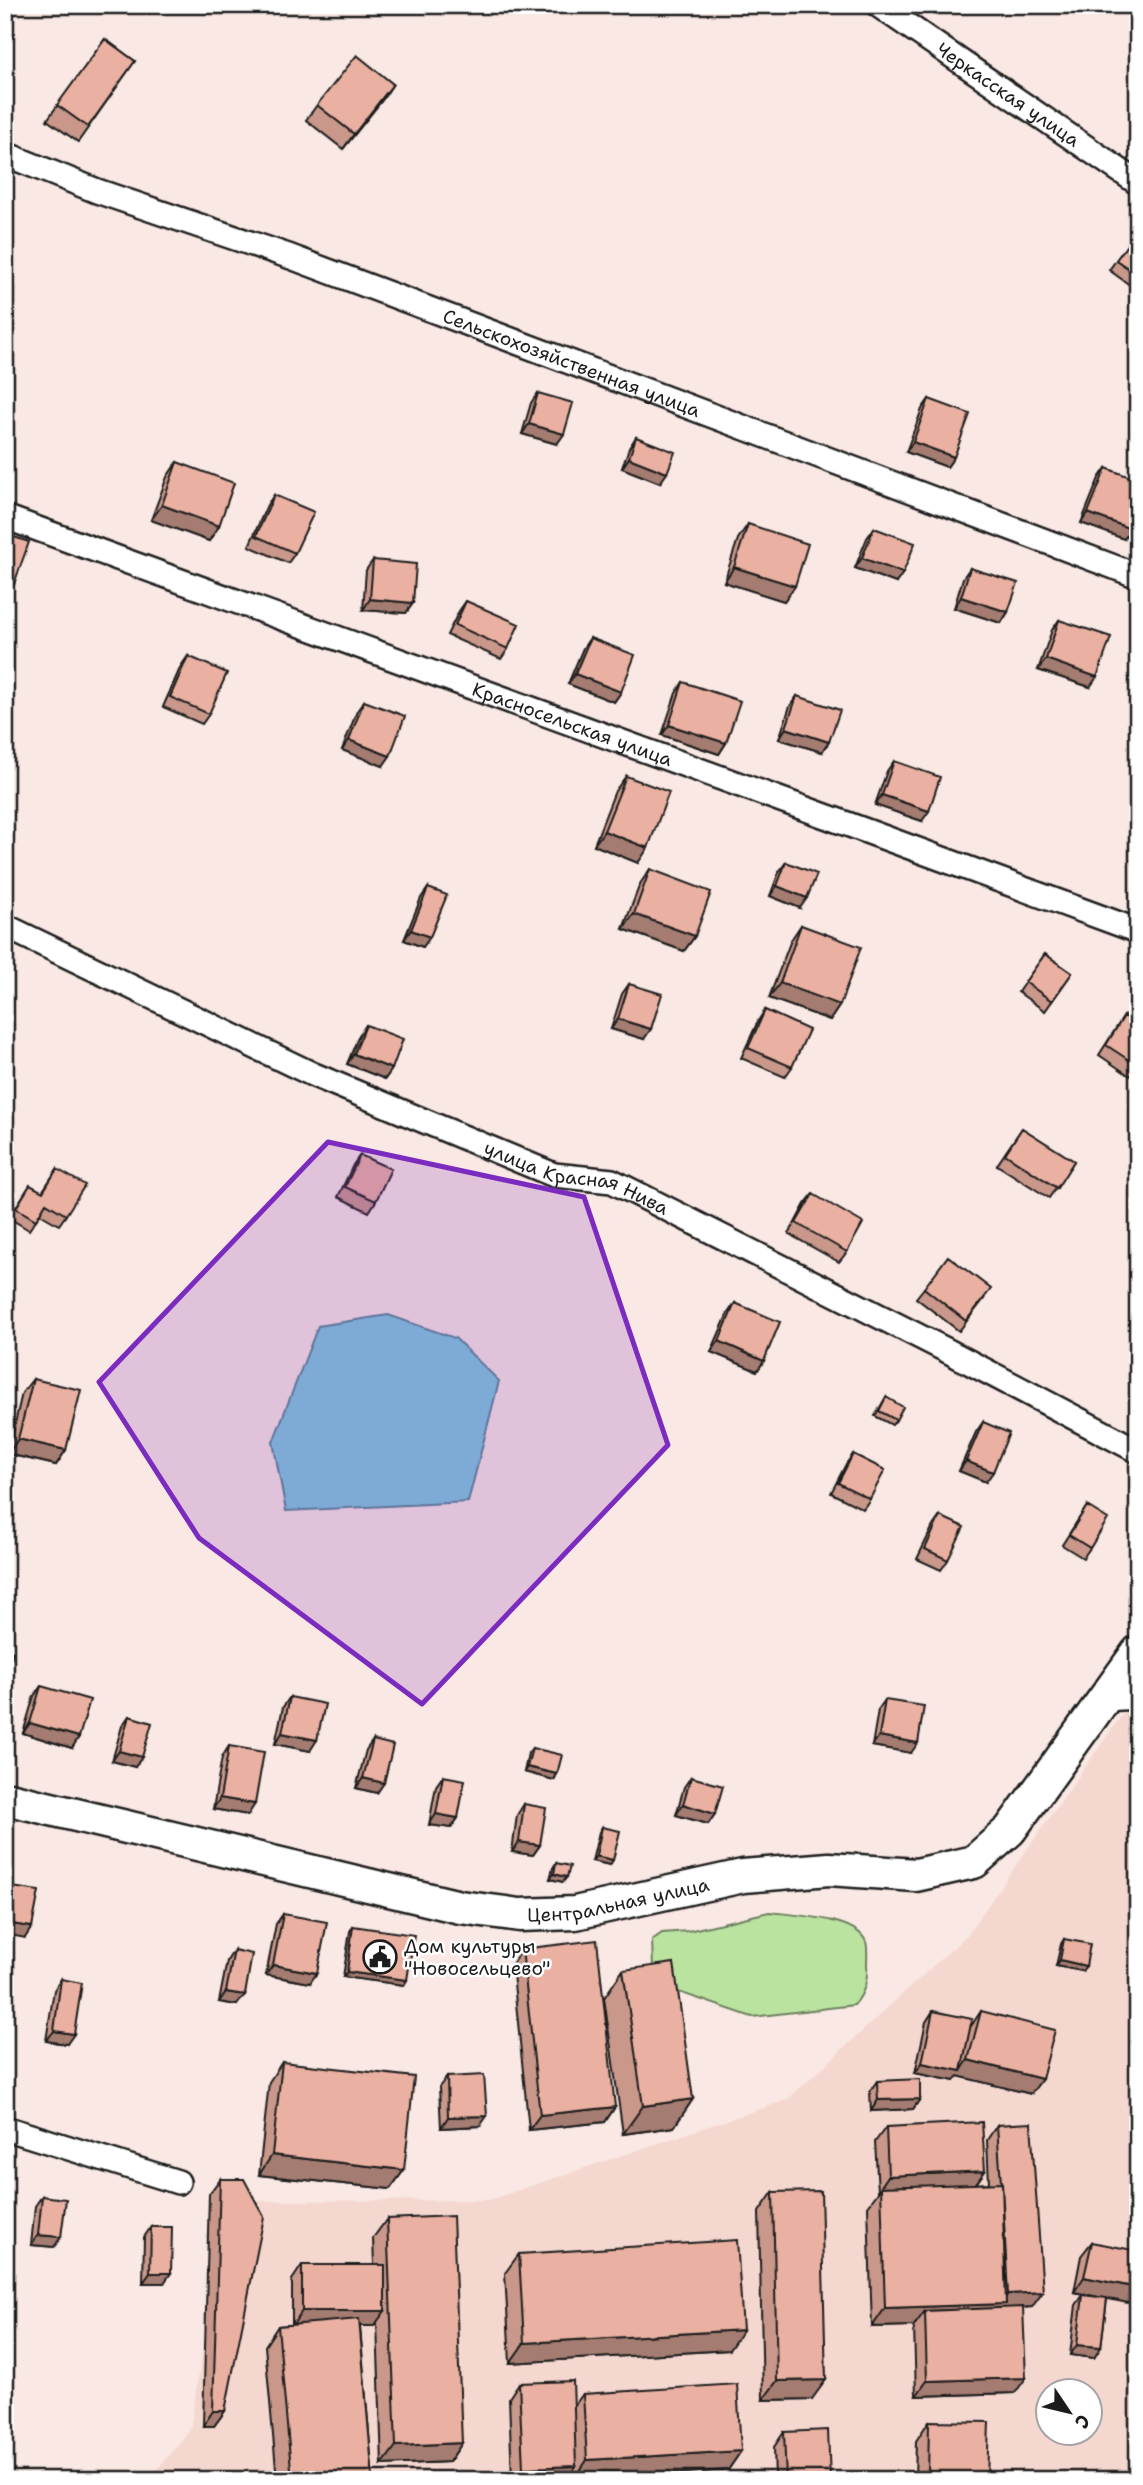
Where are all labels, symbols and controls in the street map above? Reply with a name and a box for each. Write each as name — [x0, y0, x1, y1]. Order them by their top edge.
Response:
street label: Черкасская улица — [932, 36, 1085, 152]
street label: Сельскохозяйственная улица — [439, 303, 704, 423]
street label: Красносельская улица — [469, 676, 676, 772]
street label: улица Красная Нива — [480, 1135, 673, 1220]
street label: Центральная улица — [527, 1871, 712, 1927]
place label: Дом культуры "Новосельцево" — [404, 1934, 550, 1981]
public building icon: Дом культуры "Новосельцево" — [361, 1938, 399, 1976]
north arrow — [1034, 2376, 1104, 2446]
text: С — [1069, 2410, 1096, 2433]

